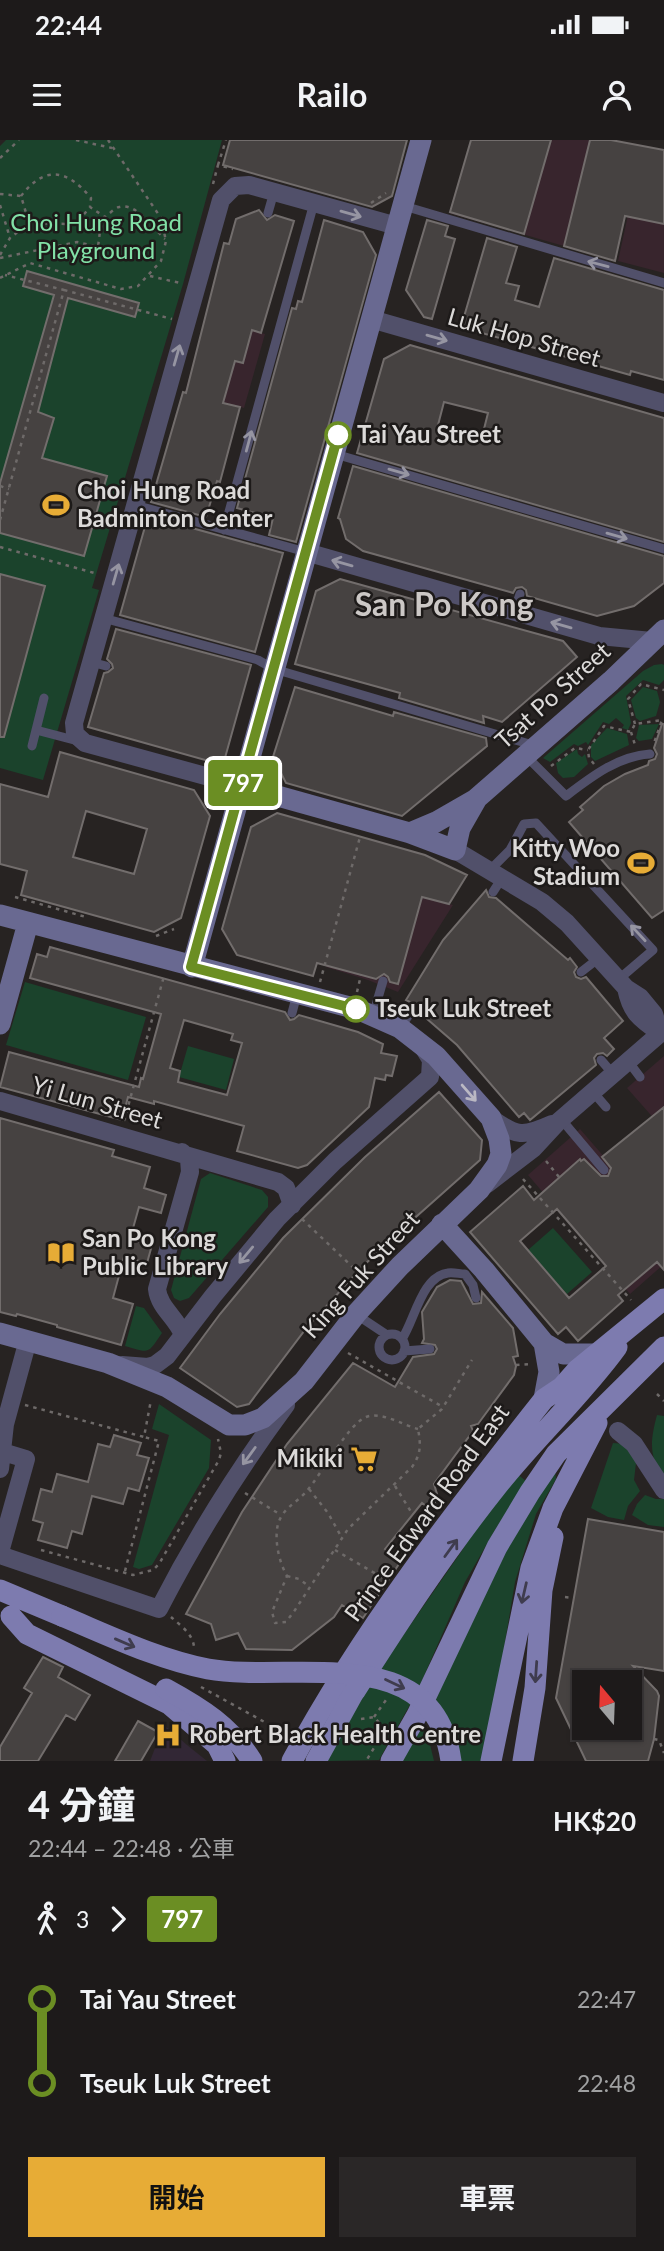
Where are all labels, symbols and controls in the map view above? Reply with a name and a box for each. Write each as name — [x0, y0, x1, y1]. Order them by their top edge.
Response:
text: 22:44 — [35, 9, 102, 41]
text: Railo — [296, 75, 368, 114]
icon: menu — [28, 76, 66, 114]
icon: person — [598, 76, 636, 114]
park label: Choi Hung Road Playground — [10, 207, 182, 264]
one-way arrow — [340, 208, 362, 221]
one-way arrow — [587, 257, 609, 270]
street label: Luk Hop Street — [445, 301, 605, 372]
one-way arrow — [425, 332, 447, 345]
one-way arrow — [171, 344, 184, 366]
place label: Tai Yau Street — [357, 419, 501, 448]
marker: Tai Yau Street — [325, 422, 351, 448]
one-way arrow — [243, 430, 256, 453]
one-way arrow — [387, 467, 409, 480]
place label: Choi Hung Road Badminton Center — [77, 475, 272, 532]
sports icon: Choi Hung Road Badminton Center — [41, 490, 71, 520]
one-way arrow — [606, 530, 628, 543]
one-way arrow — [332, 555, 354, 568]
one-way arrow — [110, 563, 123, 585]
district label: San Po Kong — [355, 584, 533, 623]
one-way arrow — [550, 618, 572, 631]
street label: Tsat Po Street — [488, 635, 616, 754]
line badge: 797 — [203, 760, 283, 806]
text: 797 — [222, 768, 264, 797]
place label: Kitty Woo Stadium — [512, 833, 620, 890]
sports icon: Kitty Woo Stadium — [626, 848, 656, 878]
one-way arrow — [629, 925, 646, 942]
place label: Tseuk Luk Street — [375, 993, 551, 1022]
marker: Tseuk Luk Street — [343, 996, 369, 1022]
street label: Yi Lun Street — [29, 1069, 166, 1134]
one-way arrow — [461, 1084, 477, 1102]
street label: King Fuk Street — [295, 1204, 425, 1344]
place label: San Po Kong Public Library — [82, 1223, 229, 1280]
library icon: San Po Kong Public Library — [46, 1238, 76, 1268]
one-way arrow — [238, 1246, 254, 1264]
street label: Prince Edward Road East — [337, 1398, 515, 1626]
place label: Mikiki — [277, 1443, 343, 1472]
supermarket icon: Mikiki — [349, 1444, 379, 1474]
one-way arrow — [242, 1446, 256, 1465]
one-way arrow — [444, 1539, 458, 1558]
one-way arrow — [517, 1582, 530, 1604]
one-way arrow — [114, 1637, 135, 1650]
one-way arrow — [529, 1660, 542, 1683]
north arrow — [572, 1670, 642, 1740]
map controls — [572, 1670, 642, 1740]
one-way arrow — [384, 1678, 406, 1691]
place label: Robert Black Health Centre — [189, 1719, 481, 1748]
hospital icon: Robert Black Health Centre — [153, 1720, 183, 1750]
text: 4 分鐘 — [28, 1781, 135, 1827]
text: HK$20 — [553, 1805, 636, 1837]
text: 22:44 – 22:48 · 公車 — [28, 1834, 235, 1862]
icon: walk — [28, 1900, 66, 1938]
icon: forward — [99, 1900, 137, 1938]
text: 797 — [161, 1904, 203, 1933]
text: 3 — [76, 1905, 89, 1933]
text: Tai Yau Street — [80, 1983, 236, 2015]
text: 22:47 — [577, 1985, 636, 2013]
text: Tseuk Luk Street — [80, 2067, 271, 2099]
text: 22:48 — [577, 2069, 636, 2097]
button: 開始 — [28, 2157, 325, 2237]
button: 車票 — [339, 2157, 636, 2237]

